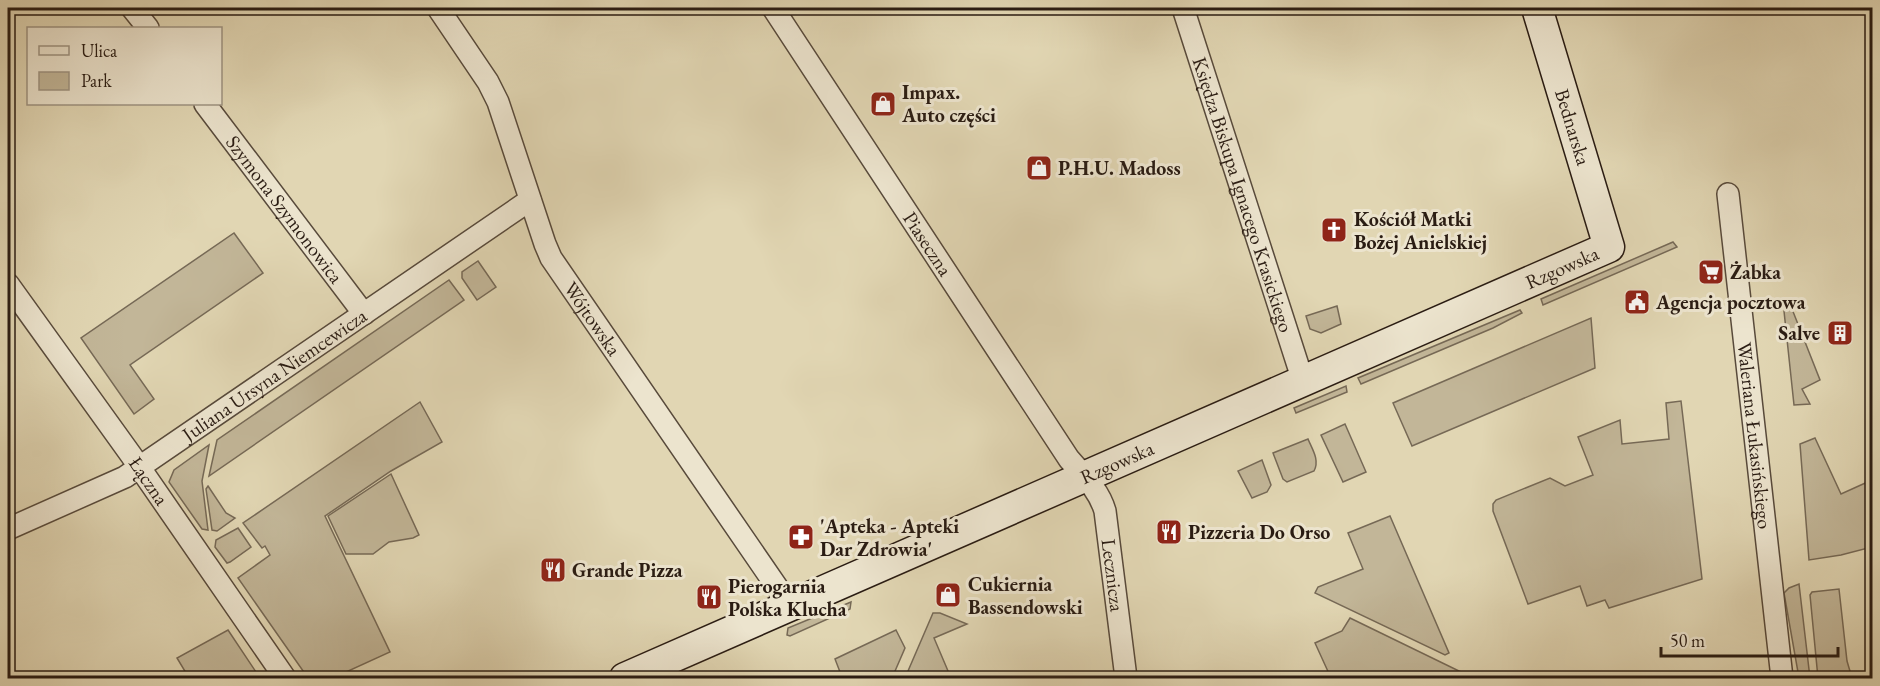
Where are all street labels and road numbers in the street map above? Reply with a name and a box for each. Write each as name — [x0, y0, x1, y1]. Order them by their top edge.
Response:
street label: Księdza Biskupa Ignacego Krasickiego — [1187, 54, 1300, 336]
street label: Bednarska — [1549, 86, 1597, 168]
street label: Szymona Szymonowica — [220, 130, 349, 289]
street label: Piaseczna — [897, 207, 958, 281]
street label: Rzgowska — [1521, 240, 1603, 295]
street label: Wójtowska — [558, 277, 627, 361]
street label: Juliana Ursyna Niemcewicza — [175, 303, 372, 448]
street label: Waleriana Łukasińskiego — [1732, 341, 1778, 530]
street label: Rzgowska — [1076, 435, 1158, 490]
street label: Łączna — [123, 451, 175, 510]
street label: Lecznicza — [1096, 537, 1131, 613]

